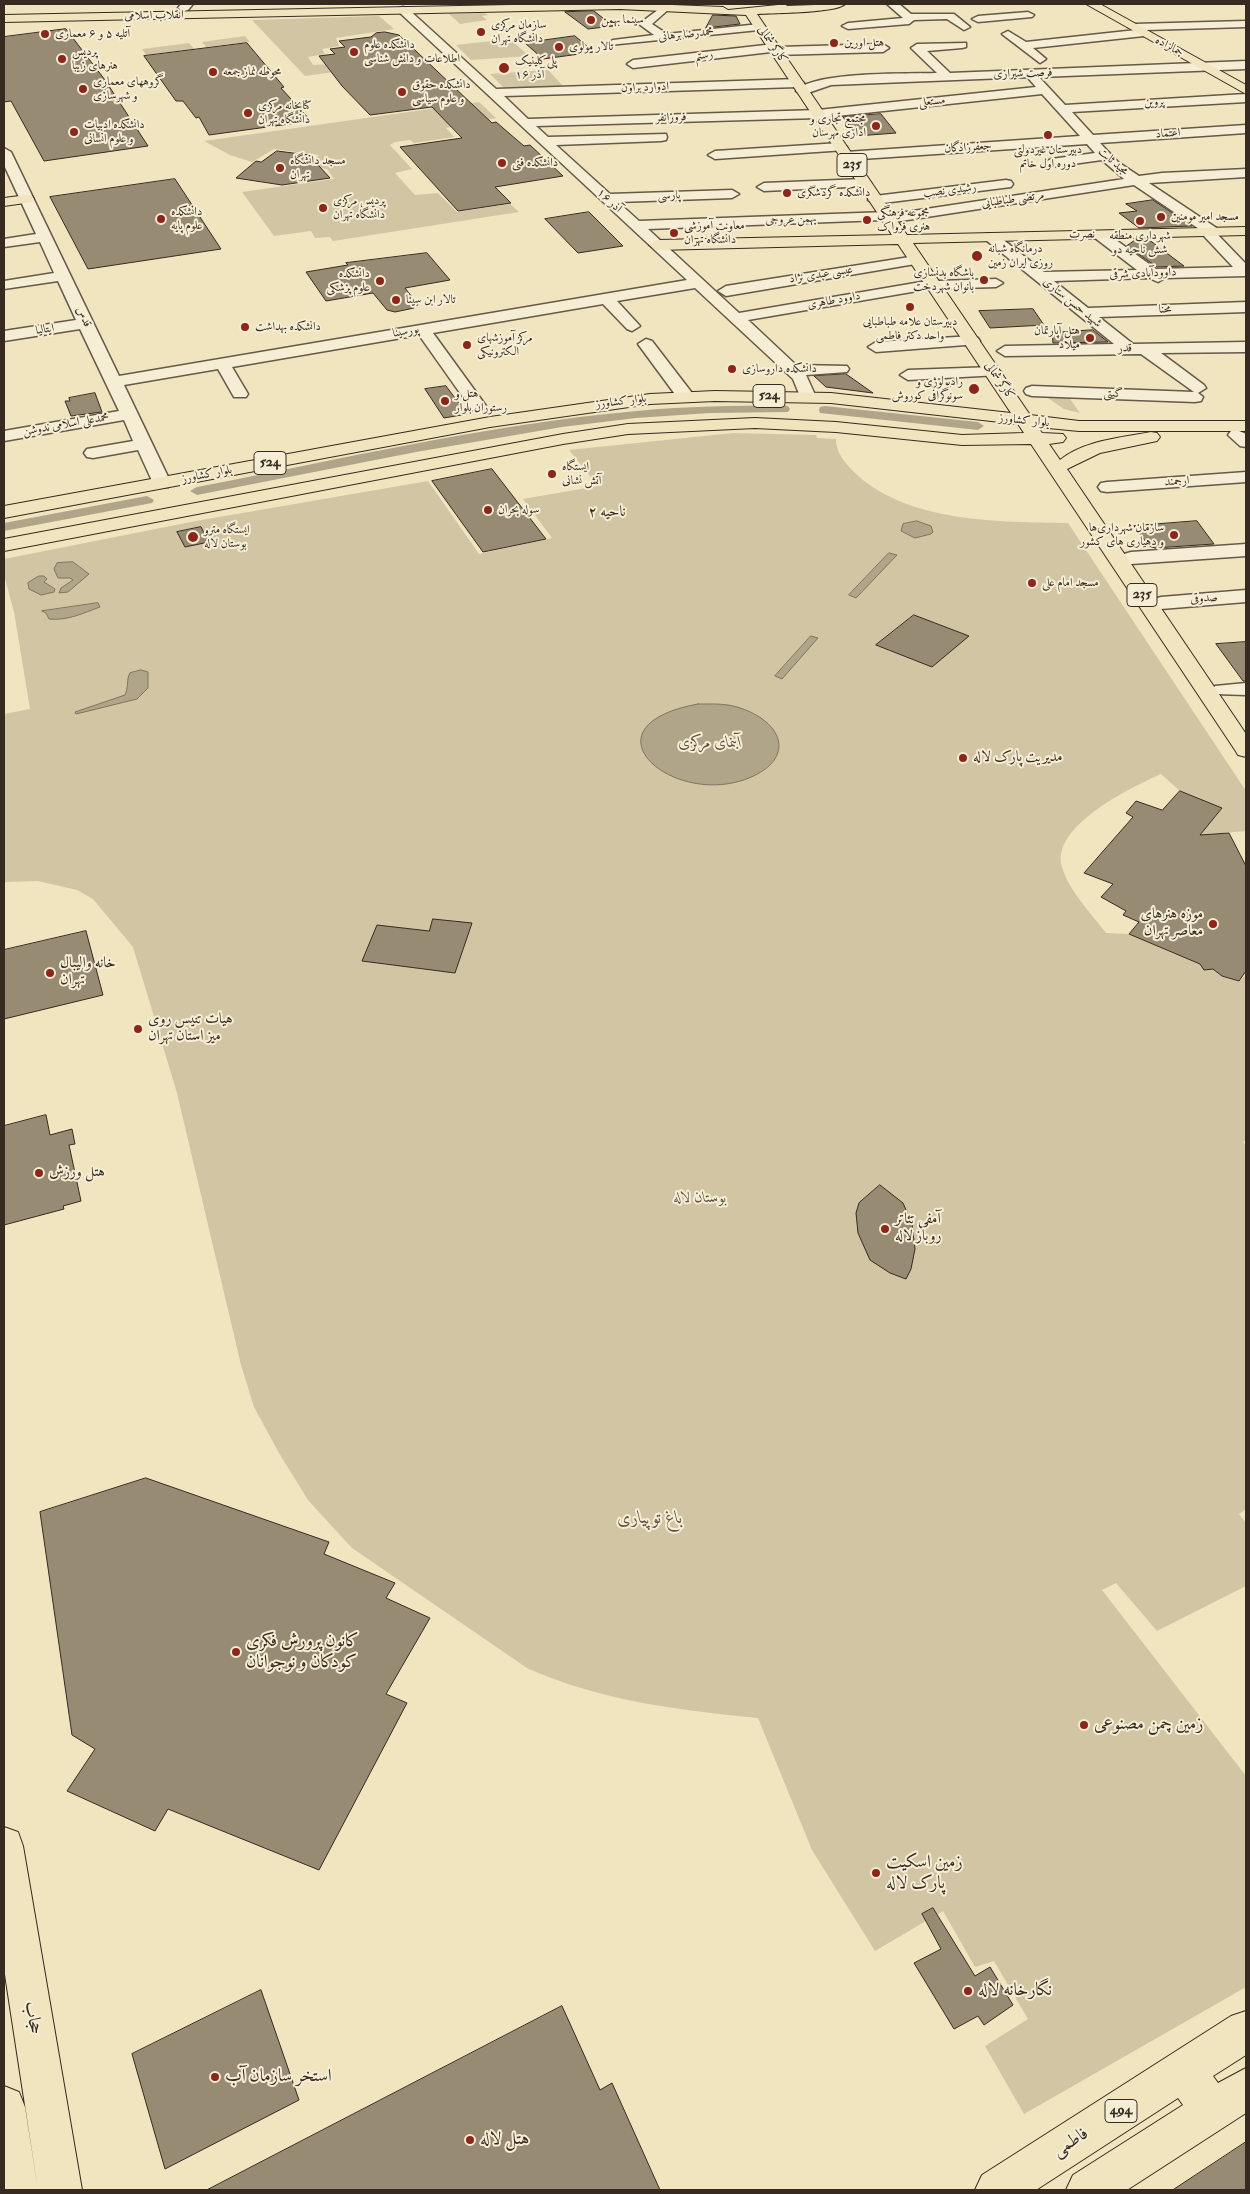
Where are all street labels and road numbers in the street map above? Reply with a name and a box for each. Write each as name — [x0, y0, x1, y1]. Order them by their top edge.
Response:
street label: انقلاب اسلامی — [124, 8, 184, 24]
street label: کارگر شمالی — [754, 23, 790, 67]
street label: محمدرضا برهانی — [658, 25, 714, 45]
street label: جمالزاده — [1152, 33, 1186, 61]
street label: رستم — [694, 48, 714, 64]
street label: فرصت شیرازی — [993, 66, 1053, 82]
street label: ادوارد براون — [621, 80, 669, 96]
street label: مستعلی — [918, 93, 946, 111]
street label: پروین — [1144, 95, 1164, 111]
street label: فروزانفر — [655, 110, 687, 126]
street label: اعتماد — [1155, 126, 1181, 142]
street label: جعفرزادگان — [944, 139, 992, 157]
street label: مجید ثابت — [1095, 145, 1131, 179]
road number: 235 — [837, 154, 867, 176]
street label: رشیدی نصب — [923, 181, 977, 201]
street label: ۱۶ آذر — [593, 186, 625, 216]
street label: پارسی — [657, 188, 681, 204]
street label: مرتضی طباطبایی — [981, 188, 1045, 212]
street label: بهمن عروجی — [765, 212, 817, 228]
street label: نصرت — [1069, 228, 1095, 242]
street label: عیسی عبدی نژاد — [788, 263, 854, 287]
street label: داوودآبادی شرقی — [1109, 266, 1177, 282]
street label: شهید حسن ستاری — [1040, 275, 1104, 331]
street label: داوود طاهری — [806, 289, 862, 313]
street label: محنا — [1158, 303, 1172, 317]
street label: قدس — [72, 304, 94, 330]
street label: ایتالیا — [35, 321, 55, 339]
street label: پورسینا — [392, 323, 420, 341]
street label: قدر — [1118, 342, 1132, 356]
street label: کارگر شمالی — [981, 359, 1017, 403]
road number: 524 — [753, 384, 785, 408]
street label: گیتی — [1103, 386, 1123, 402]
street label: بلوار کشاورز — [595, 392, 647, 412]
street label: محمدعلی اسلامی ندوشن — [22, 410, 110, 440]
street label: بلوار کشاورز — [998, 411, 1050, 431]
road number: 524 — [254, 452, 286, 474]
street label: بلوار کشاورز — [181, 463, 233, 487]
street label: ارجمند — [1164, 474, 1190, 490]
road number: 235 — [1127, 584, 1157, 606]
street label: صدوقی — [1190, 591, 1218, 607]
street label: حجاب — [19, 2000, 45, 2036]
road number: 494 — [1105, 2100, 1137, 2122]
street label: فاطمی — [1049, 2124, 1093, 2162]

